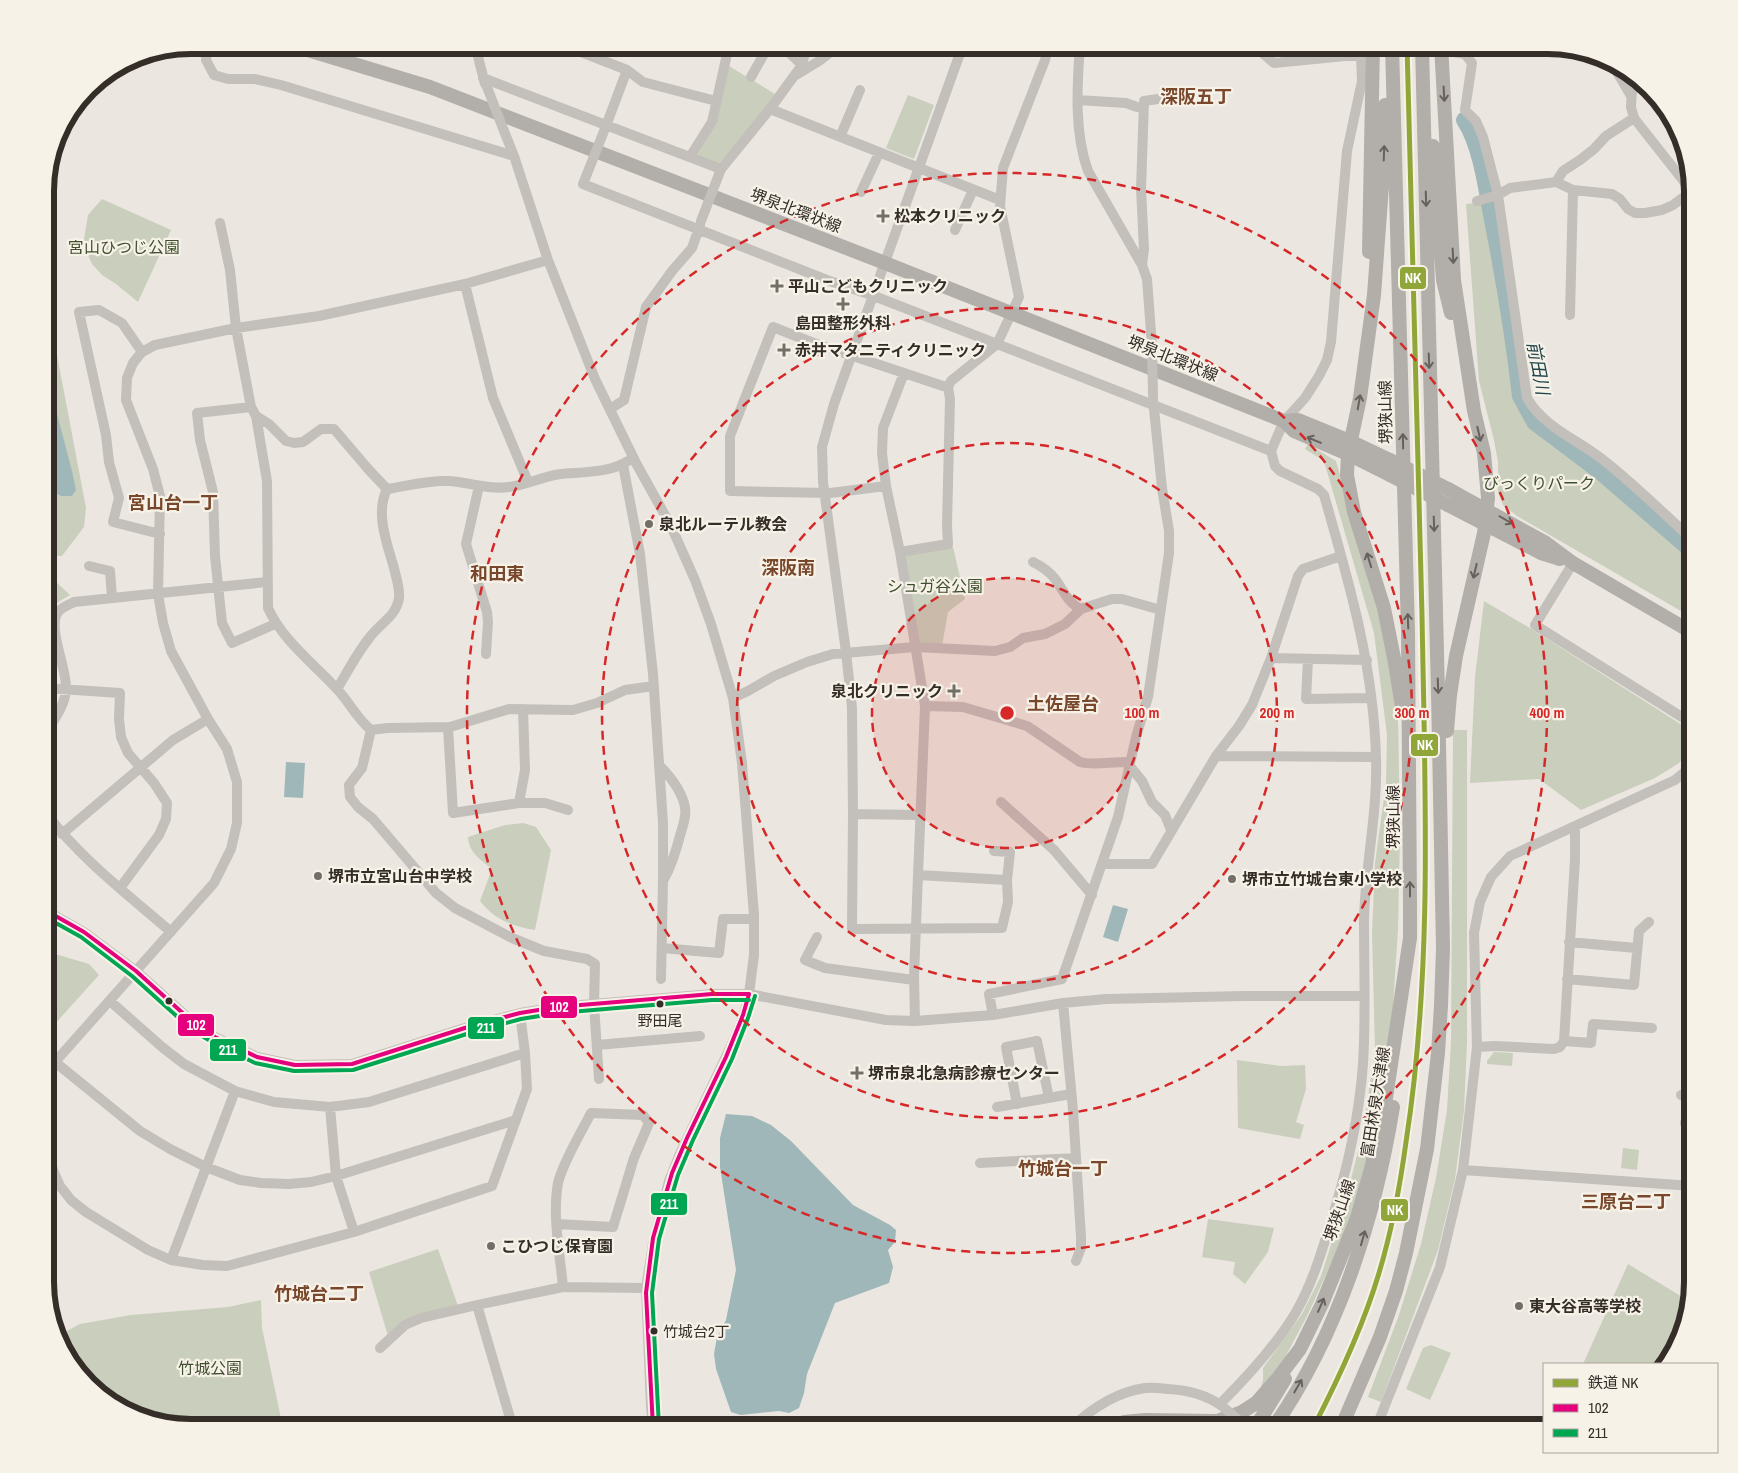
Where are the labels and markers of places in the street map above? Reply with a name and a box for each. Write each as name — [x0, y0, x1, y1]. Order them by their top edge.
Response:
place label: 松本クリニック — [894, 205, 1006, 227]
marker: 松本クリニック — [876, 209, 890, 223]
place label: 平山こどもクリニック — [788, 275, 948, 297]
marker: 平山こどもクリニック — [770, 279, 784, 293]
marker: 島田整形外科 — [836, 297, 850, 311]
place label: 島田整形外科 — [795, 312, 891, 334]
place label: 赤井マタニティクリニック — [795, 339, 986, 361]
marker: 赤井マタニティクリニック — [777, 343, 791, 357]
place label: 泉北ルーテル教会 — [659, 513, 787, 535]
marker: 泉北ルーテル教会 — [643, 518, 655, 530]
place label: 泉北クリニック — [831, 680, 943, 702]
marker: 泉北クリニック — [947, 684, 961, 698]
centre of rings — [998, 704, 1016, 722]
place label: 堺市立宮山台中学校 — [328, 865, 472, 887]
place label: 堺市立竹城台東小学校 — [1242, 868, 1402, 890]
marker: 堺市立宮山台中学校 — [312, 870, 324, 882]
marker: 堺市立竹城台東小学校 — [1226, 873, 1238, 885]
unlabelled marker — [164, 996, 174, 1006]
marker: 野田尾 — [655, 999, 665, 1009]
place label: 野田尾 — [637, 1010, 683, 1031]
place label: 堺市泉北急病診療センター — [868, 1062, 1060, 1084]
marker: 堺市泉北急病診療センター — [850, 1066, 864, 1080]
place label: こひつじ保育園 — [501, 1235, 613, 1257]
marker: こひつじ保育園 — [485, 1240, 497, 1252]
place label: 東大谷高等学校 — [1529, 1295, 1641, 1317]
marker: 東大谷高等学校 — [1513, 1300, 1525, 1312]
place label: 竹城台2丁 — [663, 1321, 730, 1342]
marker: 竹城台2丁 — [649, 1326, 659, 1336]

